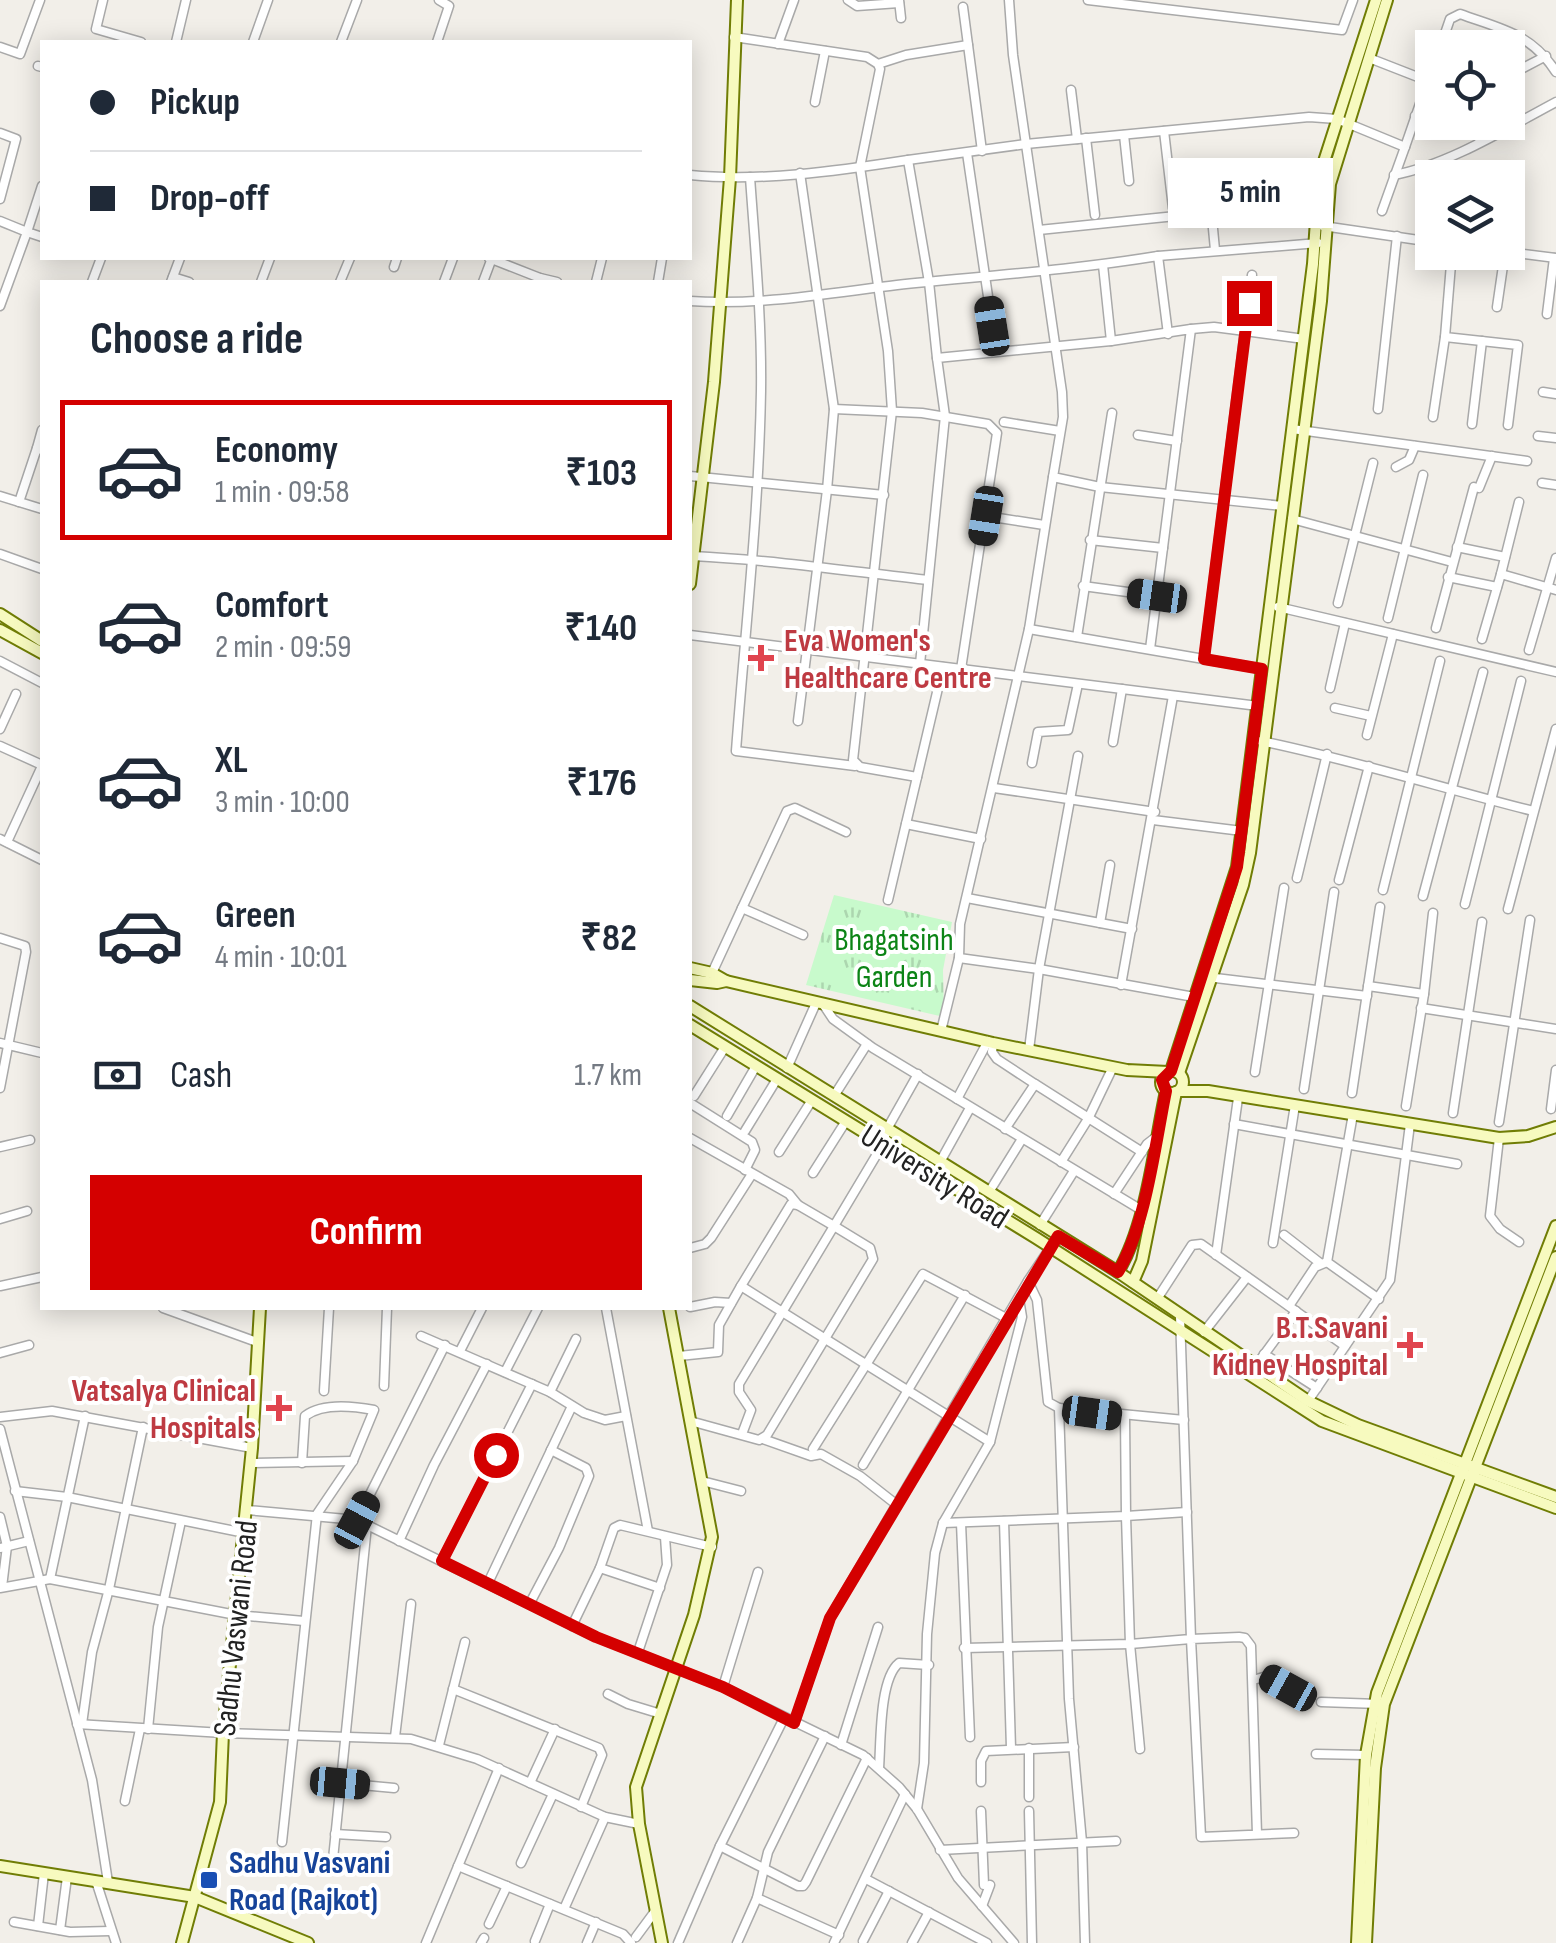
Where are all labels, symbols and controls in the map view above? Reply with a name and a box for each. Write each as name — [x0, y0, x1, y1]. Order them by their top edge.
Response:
map controls — [1415, 30, 1525, 270]
button: locate — [1415, 30, 1525, 140]
text: Pickup — [150, 80, 240, 125]
callout: 5 min — [1166, 158, 1332, 228]
button: layers — [1415, 160, 1525, 270]
text: 5 min — [1220, 173, 1281, 212]
text: Drop-off — [150, 176, 269, 221]
route end — [1227, 281, 1272, 326]
car — [972, 294, 1012, 358]
text: Choose a ride — [90, 312, 303, 367]
icon: car — [95, 425, 185, 515]
text: Economy — [215, 428, 338, 473]
text: ₹103 — [565, 451, 637, 496]
text: 1 min · 09:58 — [215, 473, 349, 512]
car — [966, 484, 1006, 548]
car — [1125, 577, 1189, 615]
icon: car — [95, 580, 185, 670]
text: Comfort — [215, 583, 329, 628]
text: ₹140 — [564, 606, 637, 651]
place label: Eva Women's Healthcare Centre — [784, 622, 992, 698]
text: 2 min · 09:59 — [215, 628, 352, 667]
marker: Eva Women's Healthcare Centre — [748, 645, 774, 671]
icon: car — [95, 735, 185, 825]
text: XL — [215, 738, 248, 783]
text: ₹176 — [566, 761, 637, 806]
text: 3 min · 10:00 — [215, 783, 350, 822]
icon: car — [95, 890, 185, 980]
text: Green — [215, 893, 296, 938]
text: ₹82 — [580, 916, 637, 961]
park label: Bhagatsinh Garden — [834, 921, 954, 997]
text: 4 min · 10:01 — [215, 938, 347, 977]
icon: cash — [90, 1048, 145, 1103]
text: Cash — [170, 1053, 232, 1098]
text: 1.7 km — [574, 1056, 642, 1095]
street label: University Road — [853, 1116, 1015, 1238]
button: Confirm — [90, 1175, 642, 1290]
place label: B.T.Savani Kidney Hospital — [1212, 1309, 1388, 1385]
marker: B.T.Savani Kidney Hospital — [1397, 1332, 1423, 1358]
place label: Vatsalya Clinical Hospitals — [72, 1372, 256, 1448]
car — [1060, 1394, 1124, 1432]
marker: Vatsalya Clinical Hospitals — [266, 1395, 292, 1421]
route start — [474, 1433, 519, 1478]
car — [330, 1486, 384, 1554]
street label: Sadhu Vaswani Road — [206, 1518, 267, 1738]
car — [1254, 1660, 1322, 1716]
car — [309, 1765, 371, 1801]
place label: Sadhu Vasvani Road (Rajkot) — [229, 1844, 390, 1920]
marker: Sadhu Vasvani Road (Rajkot) — [198, 1869, 220, 1891]

